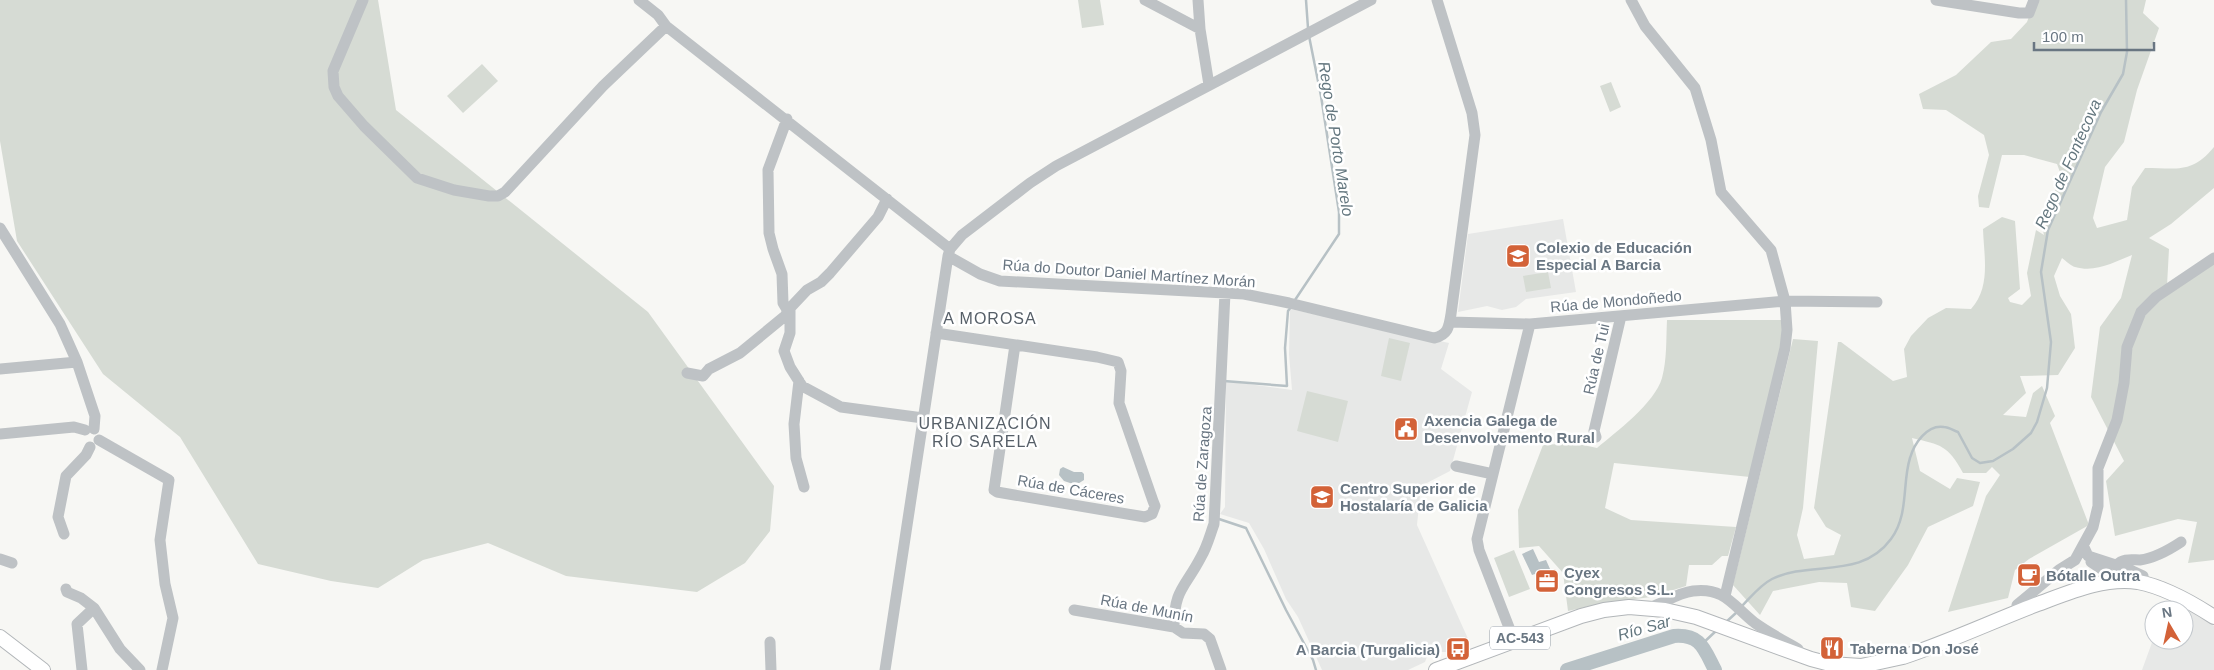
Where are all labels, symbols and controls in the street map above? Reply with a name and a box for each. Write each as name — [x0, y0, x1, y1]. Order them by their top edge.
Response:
scale bar — [2034, 20, 2154, 52]
text: 100 m — [2042, 28, 2084, 45]
water label: Rego de Porto Marelo — [1315, 60, 1357, 218]
water label: Rego de Fontecova — [2032, 97, 2104, 231]
place label: Colexio de Educación Especial A Barcia — [1536, 239, 1692, 273]
school or university icon: Colexio de Educación Especial A Barcia — [1505, 243, 1531, 269]
street label: Rúa do Doutor Daniel Martínez Morán — [1002, 256, 1256, 290]
street label: Rúa de Mondoñedo — [1550, 287, 1682, 315]
district label: A MOROSA — [943, 310, 1037, 327]
street label: Rúa de Tui — [1580, 322, 1612, 396]
street label: Rúa de Zaragoza — [1189, 405, 1215, 522]
place label: Axencia Galega de Desenvolvemento Rural — [1424, 412, 1595, 446]
district label: URBANIZACIÓN RÍO SARELA — [919, 414, 1051, 450]
public building icon: Axencia Galega de Desenvolvemento Rural — [1393, 416, 1419, 442]
street label: Rúa de Cáceres — [1016, 471, 1126, 507]
place label: Centro Superior de Hostalaría de Galicia — [1340, 480, 1488, 514]
school or university icon: Centro Superior de Hostalaría de Galicia — [1309, 484, 1335, 510]
cafe icon: Bótalle Outra — [2016, 562, 2042, 588]
place label: Cyex Congresos S.L. — [1564, 564, 1674, 598]
place label: Bótalle Outra — [2046, 567, 2141, 584]
office icon: Cyex Congresos S.L. — [1534, 568, 1560, 594]
street label: Rúa de Munín — [1099, 591, 1195, 625]
north arrow — [2144, 600, 2194, 650]
text: N — [2161, 603, 2173, 621]
water label: Río Sar — [1616, 612, 1673, 644]
road number: AC-543 — [1490, 626, 1550, 650]
restaurant icon: Taberna Don José — [1819, 635, 1845, 661]
bus stop icon: A Barcia (Turgalicia) — [1445, 636, 1471, 662]
place label: Taberna Don José — [1850, 640, 1979, 657]
place label: A Barcia (Turgalicia) — [1296, 641, 1440, 658]

